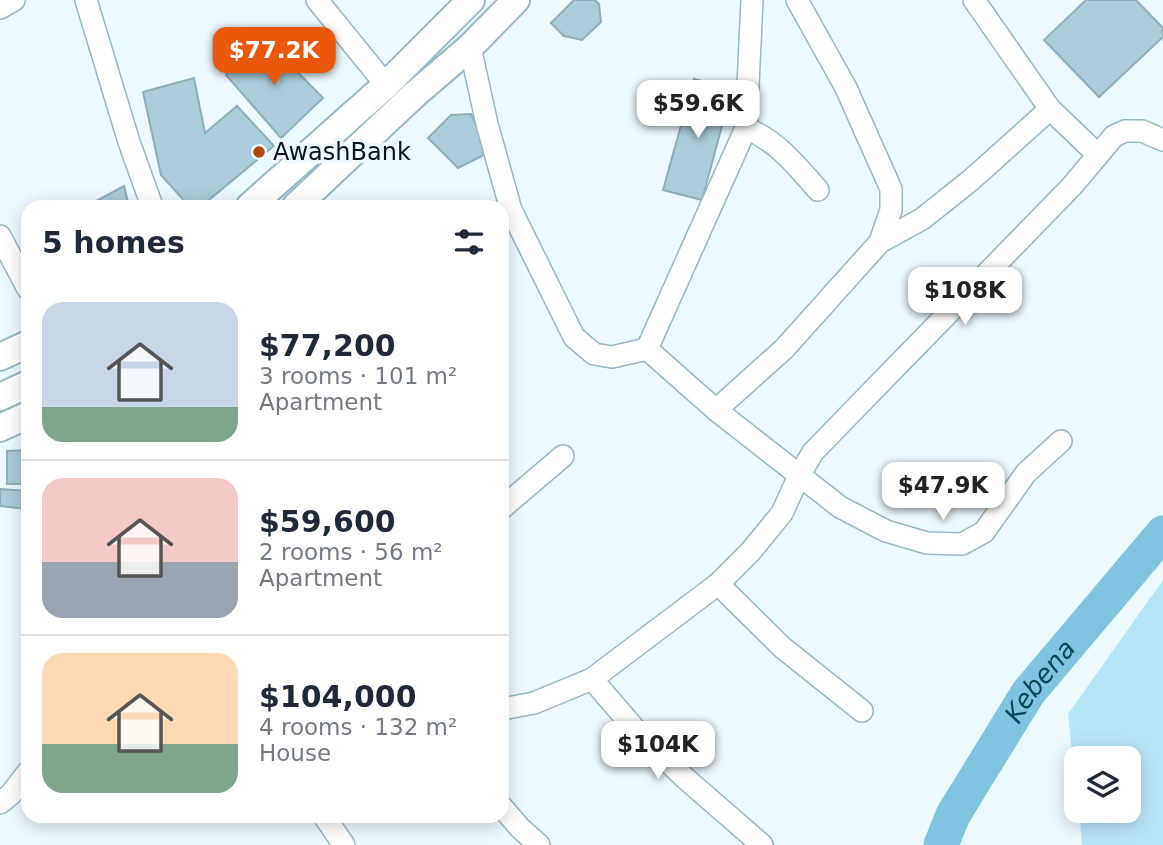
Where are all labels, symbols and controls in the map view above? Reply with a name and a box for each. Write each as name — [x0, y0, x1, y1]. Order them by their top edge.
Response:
pin: $77.2K — [217, 28, 331, 87]
text: $77.2K — [229, 37, 319, 63]
pin: $59.6K — [641, 80, 755, 140]
text: $59.6K — [653, 90, 743, 116]
place label: AwashBank — [273, 138, 411, 166]
marker: AwashBank — [251, 144, 267, 160]
icon: filters — [450, 223, 488, 261]
text: 5 homes — [42, 225, 185, 260]
pin: $108K — [916, 268, 1014, 327]
text: $108K — [924, 277, 1006, 303]
text: $77,200 — [259, 328, 396, 363]
icon: home — [98, 330, 182, 414]
text: 3 rooms · 101 m² — [259, 363, 457, 389]
text: Apartment — [259, 389, 382, 415]
pin: $47.9K — [886, 462, 1000, 522]
text: $47.9K — [898, 472, 988, 498]
text: $59,600 — [259, 504, 396, 539]
icon: home — [98, 506, 182, 590]
text: 2 rooms · 56 m² — [259, 539, 443, 565]
text: Apartment — [259, 565, 382, 591]
water label: Kebena — [998, 634, 1081, 728]
text: $104,000 — [259, 679, 417, 714]
icon: home — [98, 681, 182, 765]
text: 4 rooms · 132 m² — [259, 714, 457, 740]
pin: $104K — [609, 722, 707, 781]
text: $104K — [617, 731, 699, 757]
text: House — [259, 740, 331, 766]
map controls — [1064, 746, 1141, 823]
button: layers — [1064, 746, 1141, 823]

